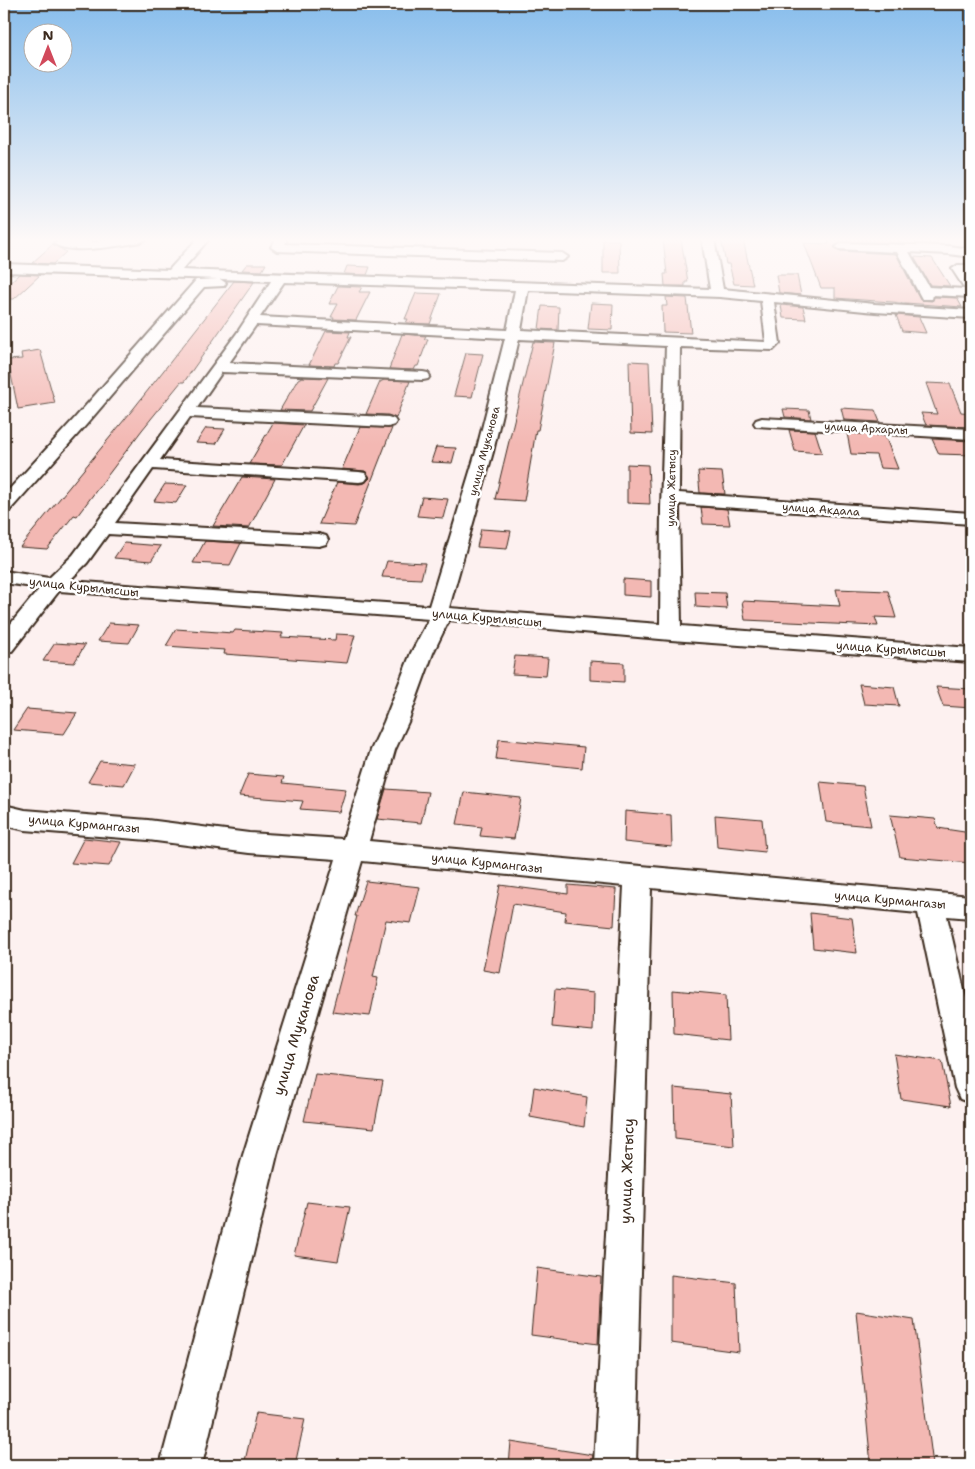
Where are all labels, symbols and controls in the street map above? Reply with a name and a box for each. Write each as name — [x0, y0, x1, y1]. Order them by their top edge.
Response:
north arrow — [22, 22, 72, 72]
text: N — [42, 26, 54, 44]
street label: улица Муканова — [465, 405, 504, 498]
street label: улица Архарлы — [824, 419, 908, 438]
street label: улица Жетысу — [663, 449, 680, 527]
street label: улица Акдала — [782, 499, 860, 520]
street label: улица Курылысшы — [28, 573, 140, 601]
street label: улица Курылысшы — [431, 605, 543, 631]
street label: улица Курылысшы — [835, 637, 947, 661]
street label: улица Курмангазы — [28, 811, 140, 837]
street label: улица Курмангазы — [431, 849, 543, 877]
street label: улица Курмангазы — [834, 887, 946, 913]
street label: улица Муканова — [268, 971, 324, 1098]
street label: улица Жетысу — [615, 1118, 639, 1224]

